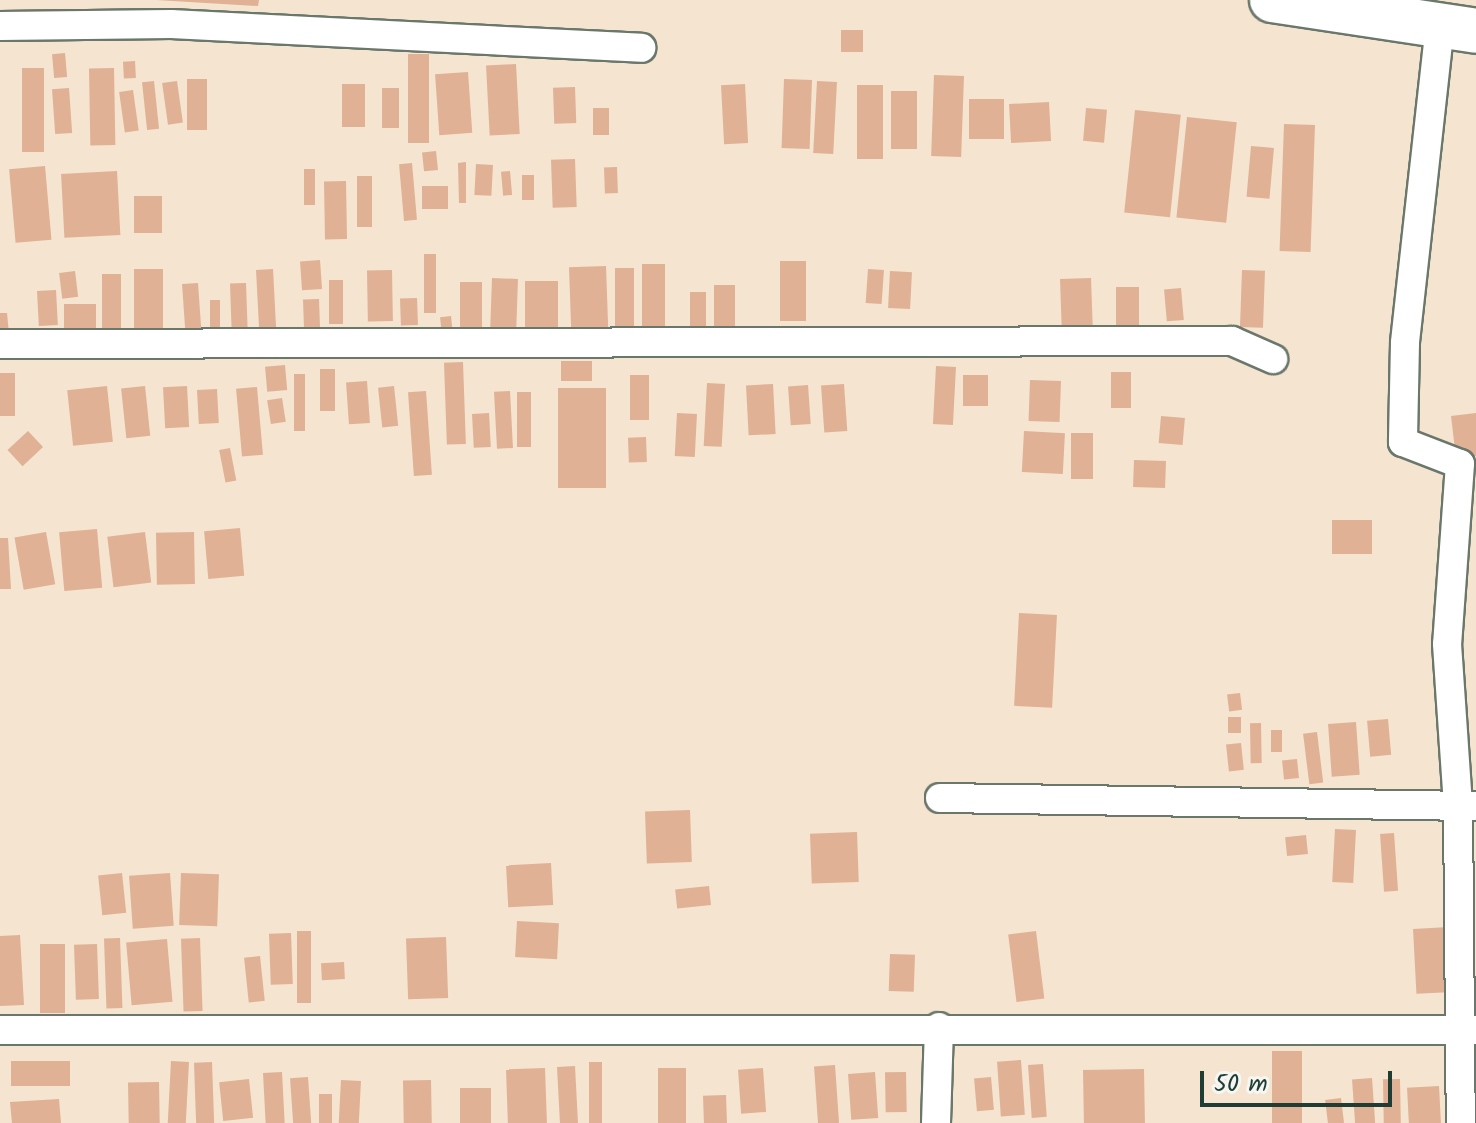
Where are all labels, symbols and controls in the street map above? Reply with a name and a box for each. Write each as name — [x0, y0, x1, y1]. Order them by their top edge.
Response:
scale bar — [1204, 1055, 1396, 1105]
text: 50 m — [1214, 1065, 1268, 1104]

